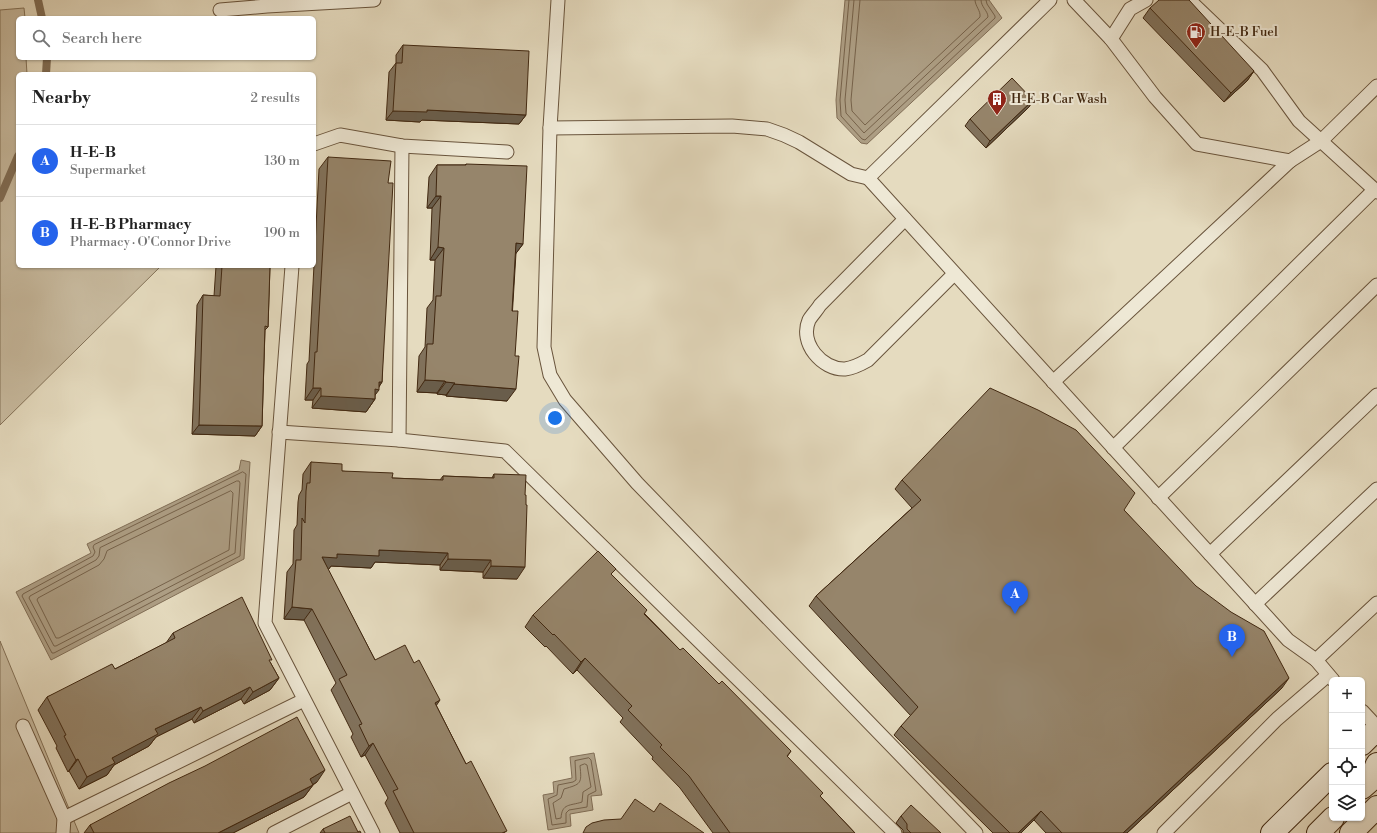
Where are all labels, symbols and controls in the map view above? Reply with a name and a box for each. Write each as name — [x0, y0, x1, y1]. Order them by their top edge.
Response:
search box — [16, 16, 316, 60]
fuel station icon: H-E-B Fuel — [1185, 21, 1207, 49]
place label: H-E-B Fuel — [1210, 24, 1278, 40]
icon: search — [30, 27, 52, 49]
text: Search here — [62, 29, 142, 48]
text: Nearby — [32, 87, 91, 109]
building icon: H-E-B Car Wash — [986, 88, 1008, 116]
text: 2 results — [251, 90, 300, 106]
place label: H-E-B Car Wash — [1011, 91, 1108, 107]
text: H-E-B — [70, 143, 116, 162]
text: A — [40, 153, 50, 169]
text: 130 m — [265, 153, 300, 169]
text: Supermarket — [70, 162, 146, 178]
text: H-E-B Pharmacy — [70, 215, 191, 234]
text: B — [40, 225, 50, 241]
text: 190 m — [264, 225, 300, 241]
text: Pharmacy · O'Connor Drive — [70, 234, 231, 250]
your location — [545, 408, 565, 428]
pin: A — [1002, 581, 1028, 614]
pin: B — [1219, 624, 1245, 657]
map controls — [1329, 677, 1365, 821]
button: + — [1329, 677, 1365, 713]
button: − — [1329, 713, 1365, 749]
button: locate — [1329, 749, 1365, 785]
button: layers — [1329, 785, 1365, 821]

